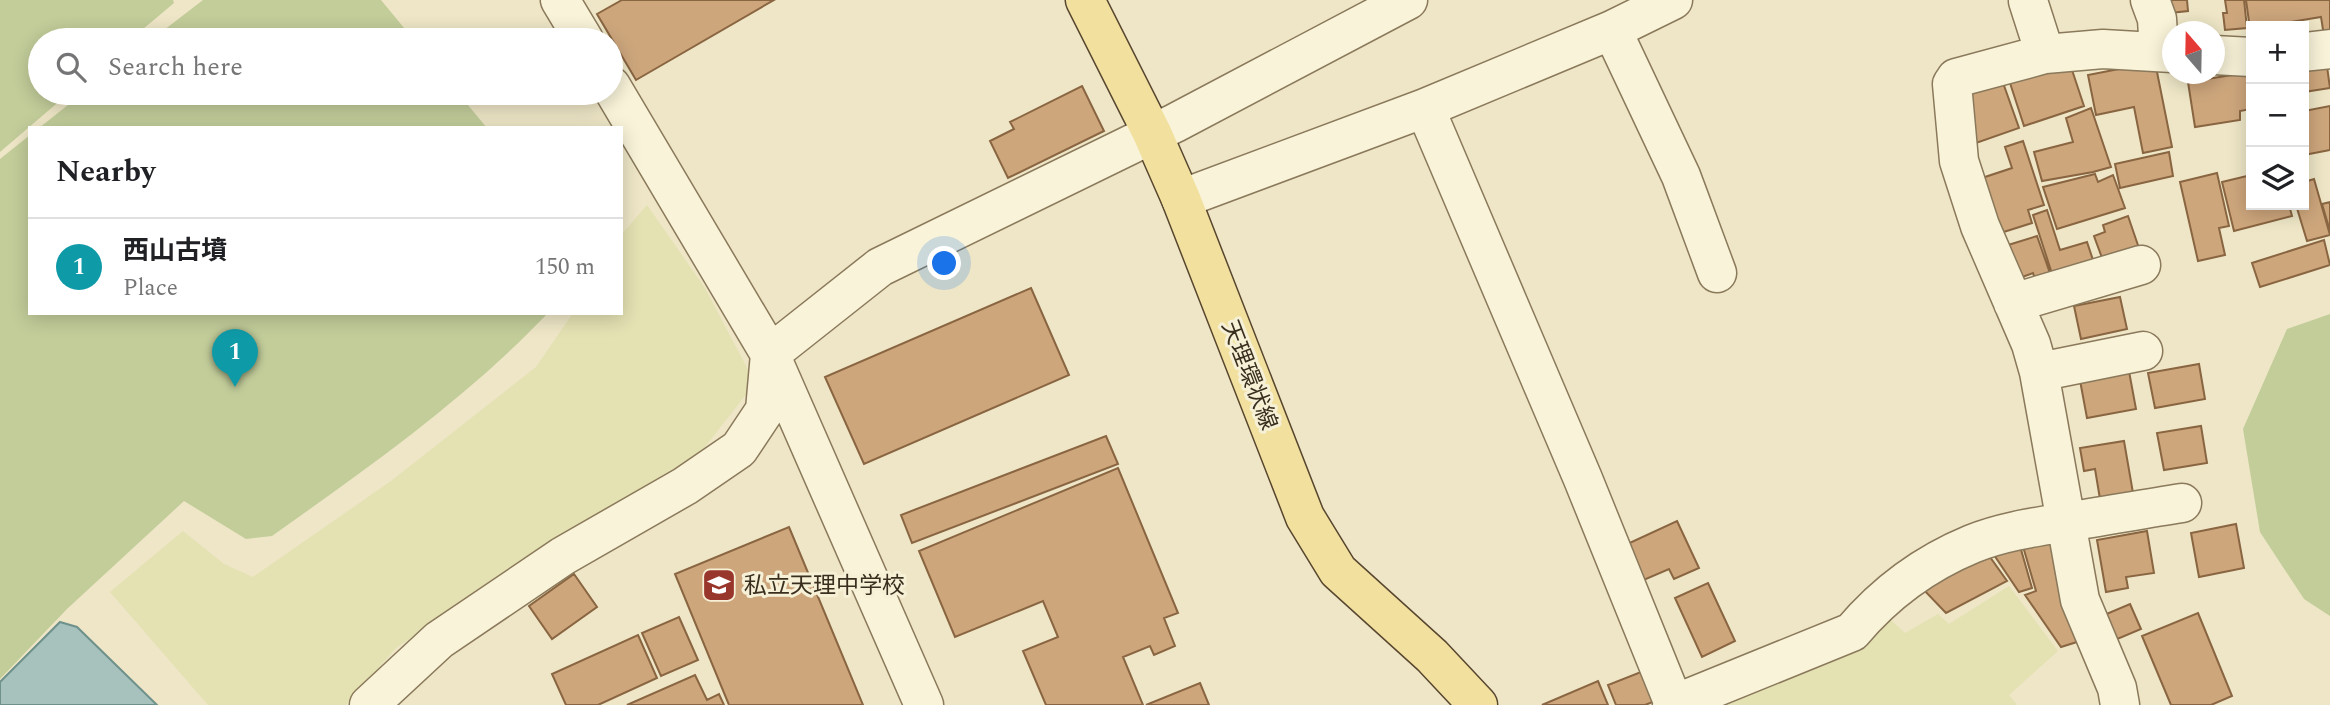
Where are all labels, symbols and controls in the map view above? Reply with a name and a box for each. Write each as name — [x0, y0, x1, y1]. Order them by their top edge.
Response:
north arrow — [2162, 21, 2225, 84]
map controls — [2246, 21, 2309, 210]
button: + — [2246, 21, 2309, 84]
search box — [28, 28, 623, 105]
text: Search here — [108, 47, 243, 87]
icon: search — [52, 48, 90, 86]
button: − — [2246, 84, 2309, 147]
button: layers — [2246, 147, 2309, 210]
text: Nearby — [56, 149, 155, 195]
text: 西山古墳 — [123, 231, 227, 271]
your location — [927, 246, 961, 280]
text: 1 — [73, 250, 85, 285]
text: 150 m — [535, 250, 595, 285]
text: Place — [123, 271, 178, 306]
street label: 天理環状線 — [1212, 316, 1286, 435]
pin: 1 — [212, 329, 258, 387]
school or university icon: 私立天理中学校 — [700, 566, 738, 604]
place label: 私立天理中学校 — [744, 569, 905, 604]

